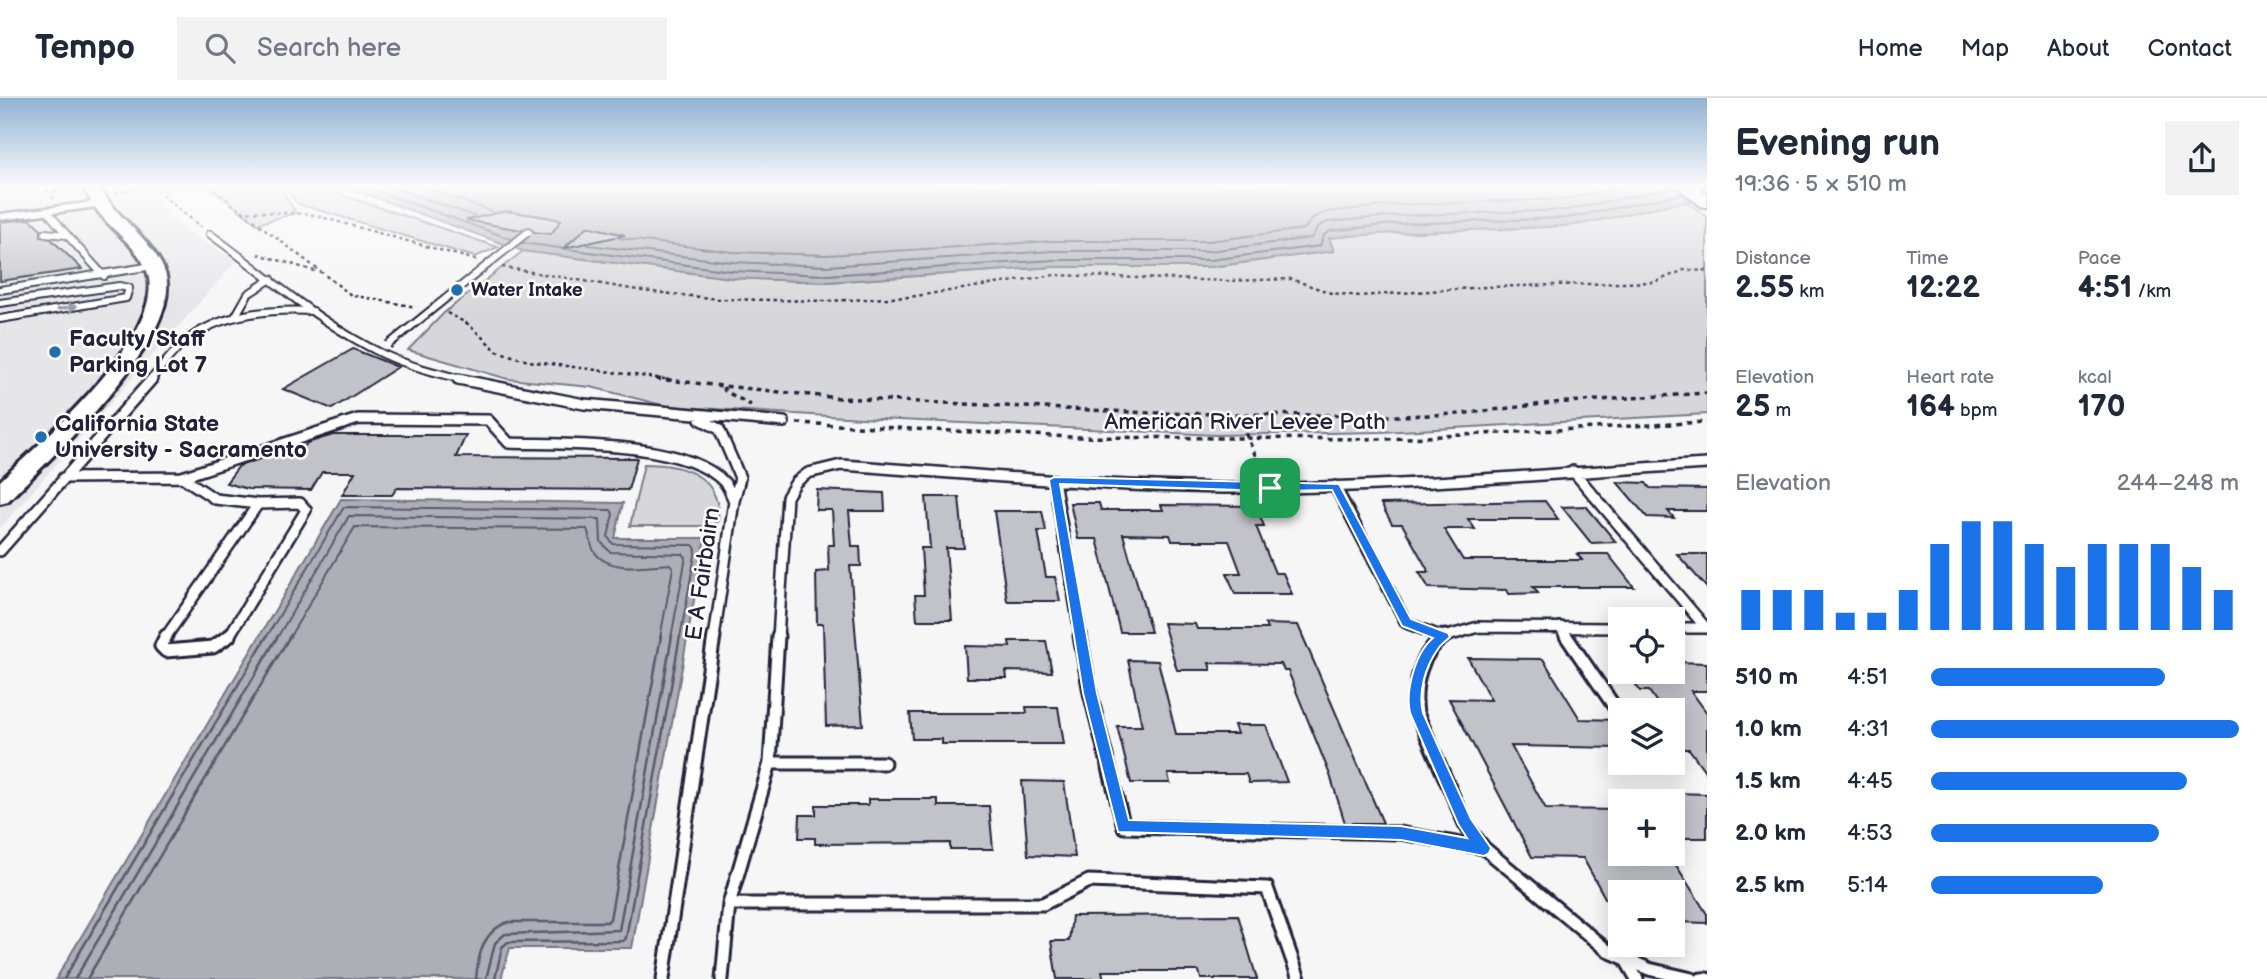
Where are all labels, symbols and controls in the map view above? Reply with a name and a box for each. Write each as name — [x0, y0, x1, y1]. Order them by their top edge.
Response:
search box — [177, 17, 667, 80]
text: Tempo — [35, 28, 135, 68]
icon: search — [201, 29, 239, 67]
text: Search here — [257, 33, 401, 64]
text: Home — [1858, 34, 1923, 63]
text: Map — [1961, 34, 2009, 63]
text: About — [2047, 34, 2109, 63]
text: Contact — [2147, 34, 2232, 63]
text: Evening run — [1735, 121, 1940, 166]
button: share — [2165, 121, 2239, 195]
text: 19:36 · 5 × 510 m — [1735, 170, 1907, 198]
text: Distance — [1735, 247, 1811, 270]
text: Time — [1906, 247, 1948, 270]
text: Pace — [2078, 247, 2121, 270]
text: 2.55 — [1735, 270, 1794, 306]
text: 12:22 — [1906, 270, 1980, 306]
text: 4:51 — [2078, 270, 2132, 306]
place label: Water Intake — [471, 279, 583, 302]
text: km — [1794, 280, 1824, 303]
text: /km — [2132, 280, 2171, 303]
marker: Water Intake — [449, 282, 465, 298]
one-way arrow — [56, 302, 78, 313]
place label: Faculty/Staff Parking Lot 7 — [69, 325, 207, 379]
marker: Faculty/Staff Parking Lot 7 — [47, 344, 63, 360]
text: Elevation — [1735, 366, 1814, 389]
text: Heart rate — [1906, 366, 1994, 389]
text: kcal — [2078, 366, 2112, 389]
text: 25 — [1735, 389, 1770, 425]
text: 164 — [1906, 389, 1955, 425]
text: 170 — [2078, 389, 2126, 425]
text: m — [1770, 399, 1791, 422]
text: bpm — [1955, 399, 1997, 422]
street label: American River Levee Path — [1104, 408, 1386, 436]
place label: California State University - Sacramento — [55, 410, 307, 464]
marker: California State University - Sacramento — [33, 429, 49, 445]
pin — [1240, 458, 1300, 518]
icon: arrive — [1251, 469, 1289, 507]
text: Elevation — [1735, 469, 1831, 497]
text: 244–248 m — [2117, 469, 2239, 497]
street label: E A Fairbairn — [680, 506, 726, 642]
map controls — [1608, 607, 1685, 957]
button: locate — [1608, 607, 1685, 684]
text: 510 m — [1735, 663, 1798, 691]
text: 4:51 — [1847, 663, 1888, 691]
button: layers — [1608, 698, 1685, 775]
text: 1.0 km — [1735, 715, 1802, 743]
text: 4:31 — [1847, 715, 1889, 743]
text: 1.5 km — [1735, 767, 1801, 795]
text: 4:45 — [1847, 767, 1893, 795]
button: + — [1608, 789, 1685, 866]
text: 2.0 km — [1735, 819, 1806, 847]
text: 4:53 — [1847, 819, 1893, 847]
text: 2.5 km — [1735, 871, 1805, 899]
text: 5:14 — [1847, 871, 1888, 899]
button: − — [1608, 880, 1685, 957]

